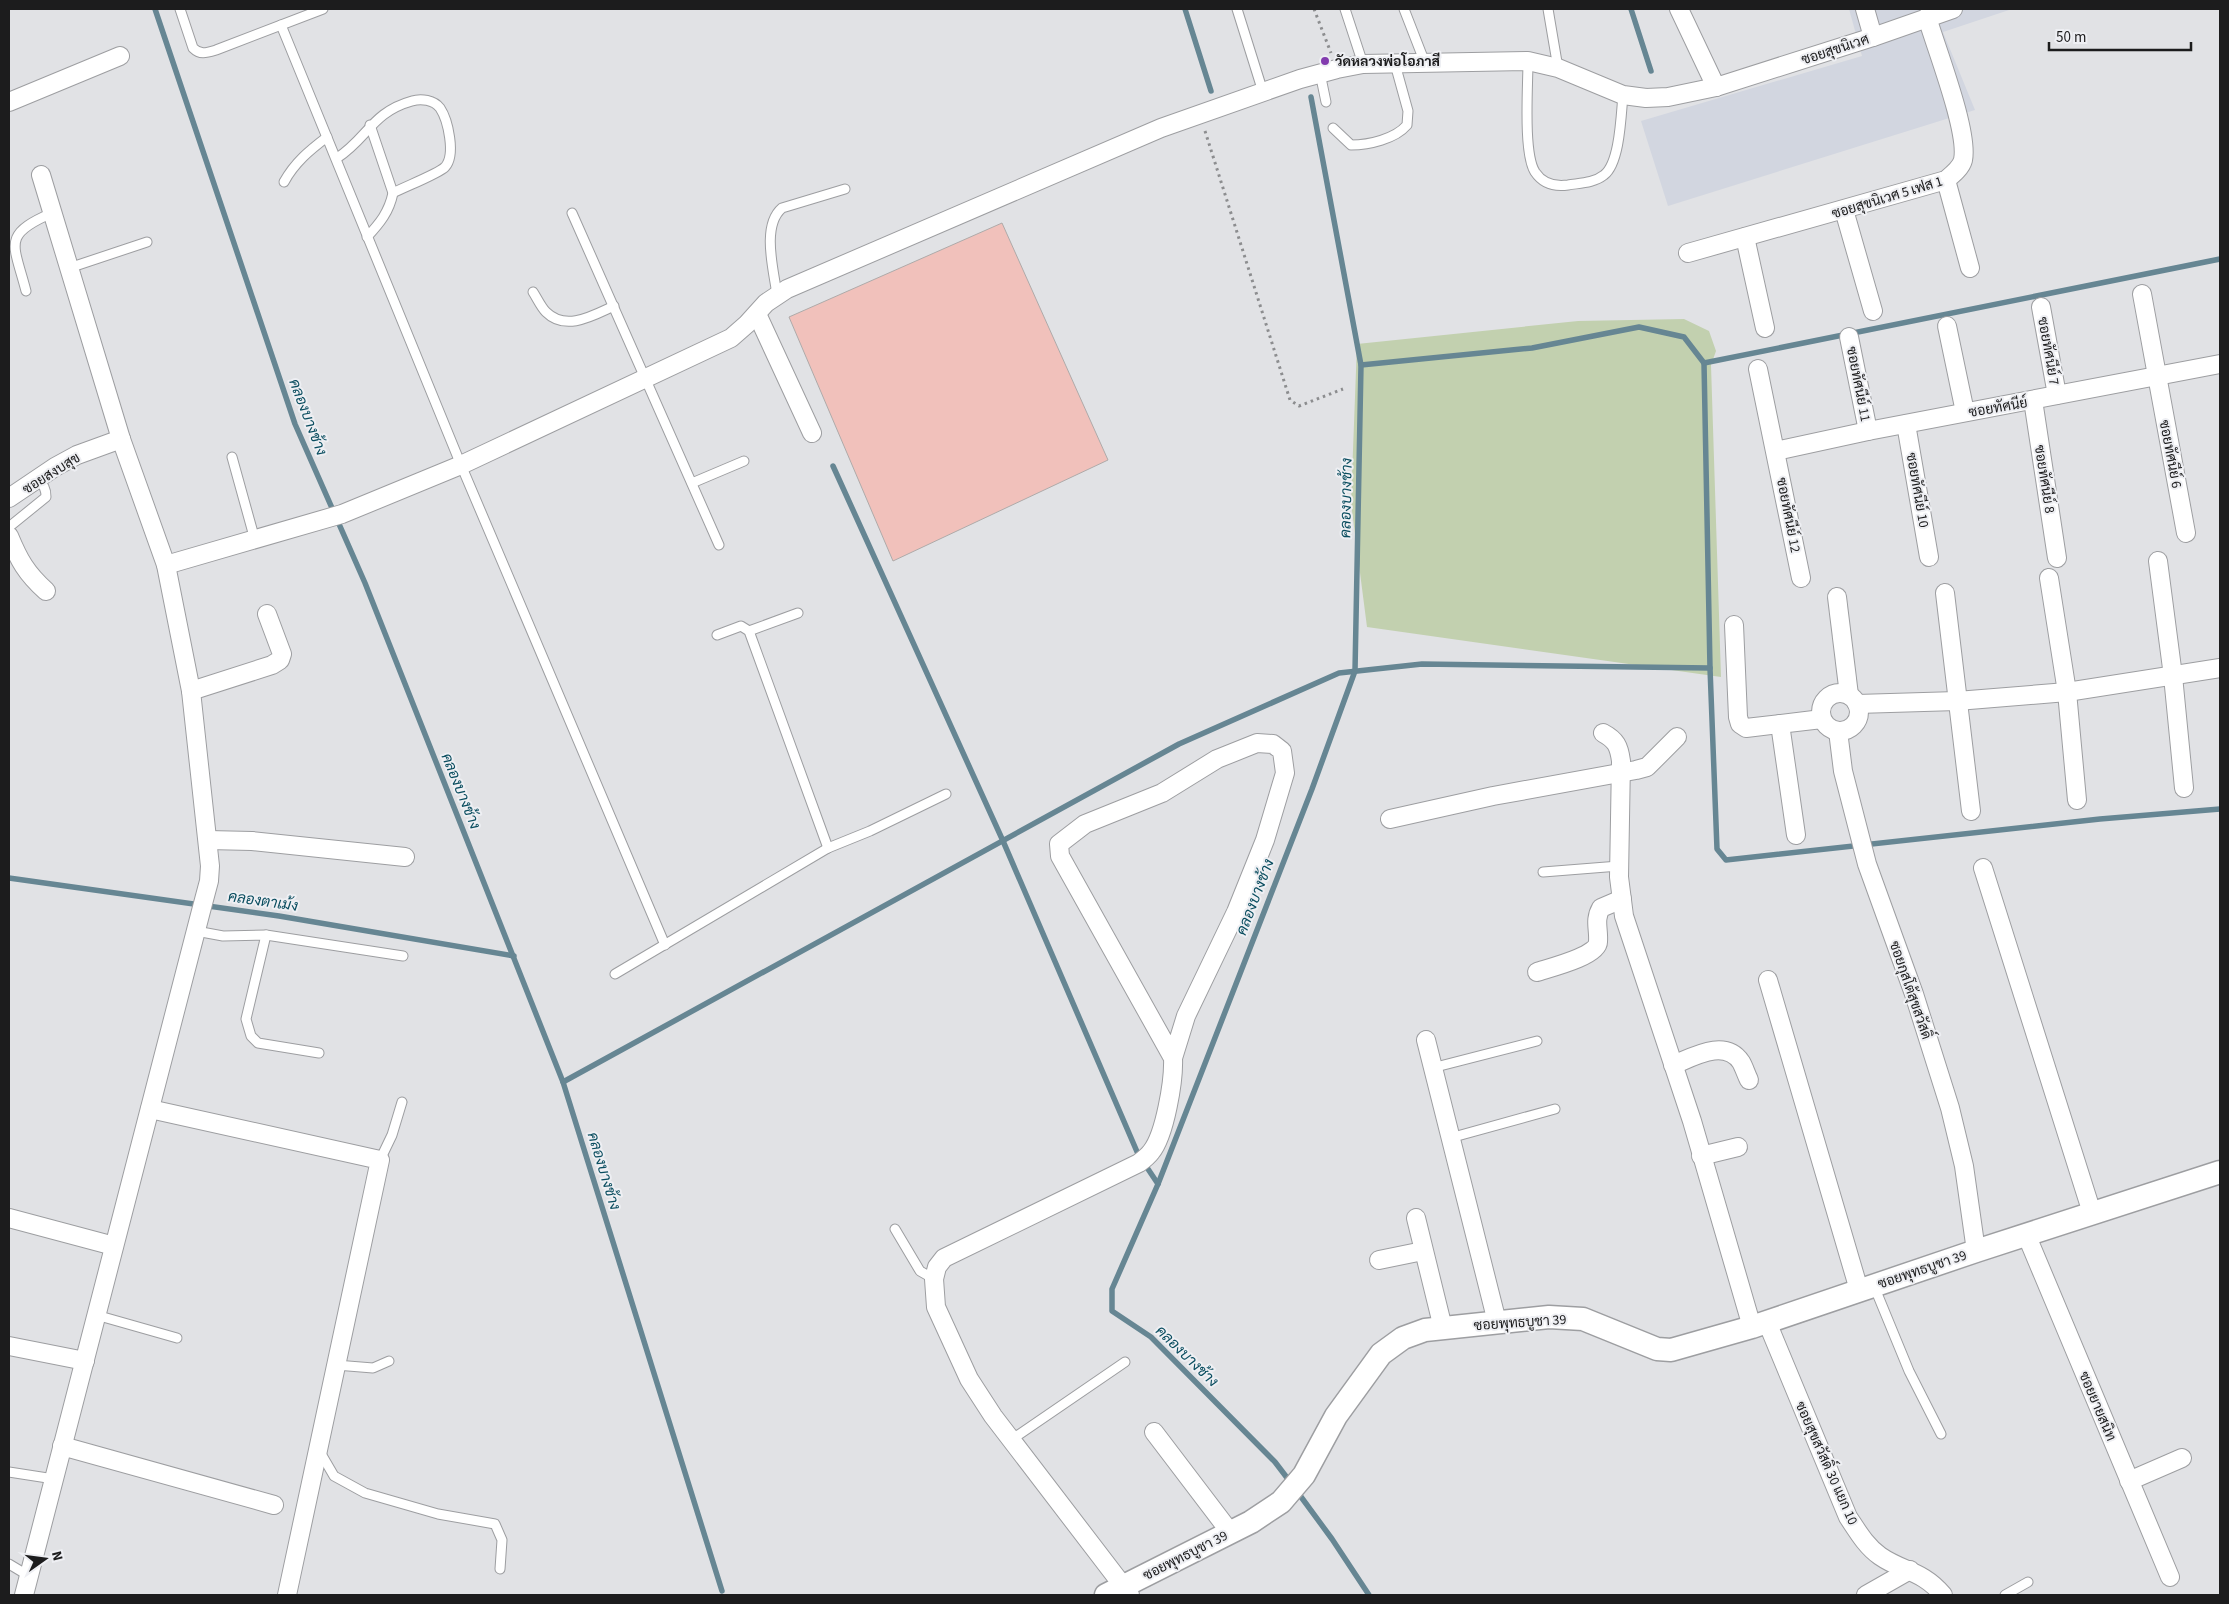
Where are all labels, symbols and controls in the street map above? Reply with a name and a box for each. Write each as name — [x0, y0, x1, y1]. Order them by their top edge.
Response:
scale bar — [2049, 20, 2192, 52]
text: 50 m — [2056, 27, 2086, 48]
street label: ซอยสุขนิเวศ — [1799, 30, 1872, 70]
place label: วัดหลวงพ่อโอภาสี — [1335, 52, 1440, 72]
marker: วัดหลวงพ่อโอภาสี — [1319, 55, 1331, 67]
street label: ซอยสุขนิเวศ 5 เฟส 1 — [1829, 172, 1945, 224]
street label: ซอยทัศนีย์ 7 — [2032, 315, 2064, 387]
street label: ซอยทัศนีย์ 11 — [1841, 345, 1875, 423]
water label: คลองบางช้าง — [283, 376, 332, 459]
street label: ซอยทัศนีย์ — [1967, 393, 2029, 423]
street label: ซอยทัศนีย์ 6 — [2154, 418, 2186, 490]
street label: ซอยทัศนีย์ 8 — [2029, 443, 2059, 515]
street label: ซอยสงบสุข — [19, 448, 84, 499]
street label: ซอยทัศนีย์ 10 — [1901, 451, 1933, 529]
water label: คลองบางช้าง — [1335, 457, 1358, 538]
street label: ซอยทัศนีย์ 12 — [1771, 476, 1805, 554]
water label: คลองบางช้าง — [436, 750, 485, 833]
water label: คลองบางช้าง — [1231, 856, 1280, 938]
water label: คลองตาเม้ง — [227, 886, 299, 917]
street label: ซอยกุสโต้สุขสวัสดิ์ — [1884, 937, 1939, 1042]
water label: คลองบางช้าง — [582, 1130, 625, 1213]
street label: ซอยพุทธบูชา 39 — [1875, 1245, 1969, 1294]
street label: ซอยพุทธบูชา 39 — [1473, 1310, 1567, 1336]
water label: คลองบางช้าง — [1150, 1321, 1223, 1392]
street label: ซอยยายสนิท — [2073, 1368, 2121, 1444]
street label: ซอยสุขสวัสดิ์ 30 แยก 10 — [1790, 1397, 1865, 1528]
street label: ซอยพุทธบูชา 39 — [1140, 1526, 1231, 1586]
north arrow — [20, 1534, 70, 1584]
text: N — [46, 1549, 67, 1563]

